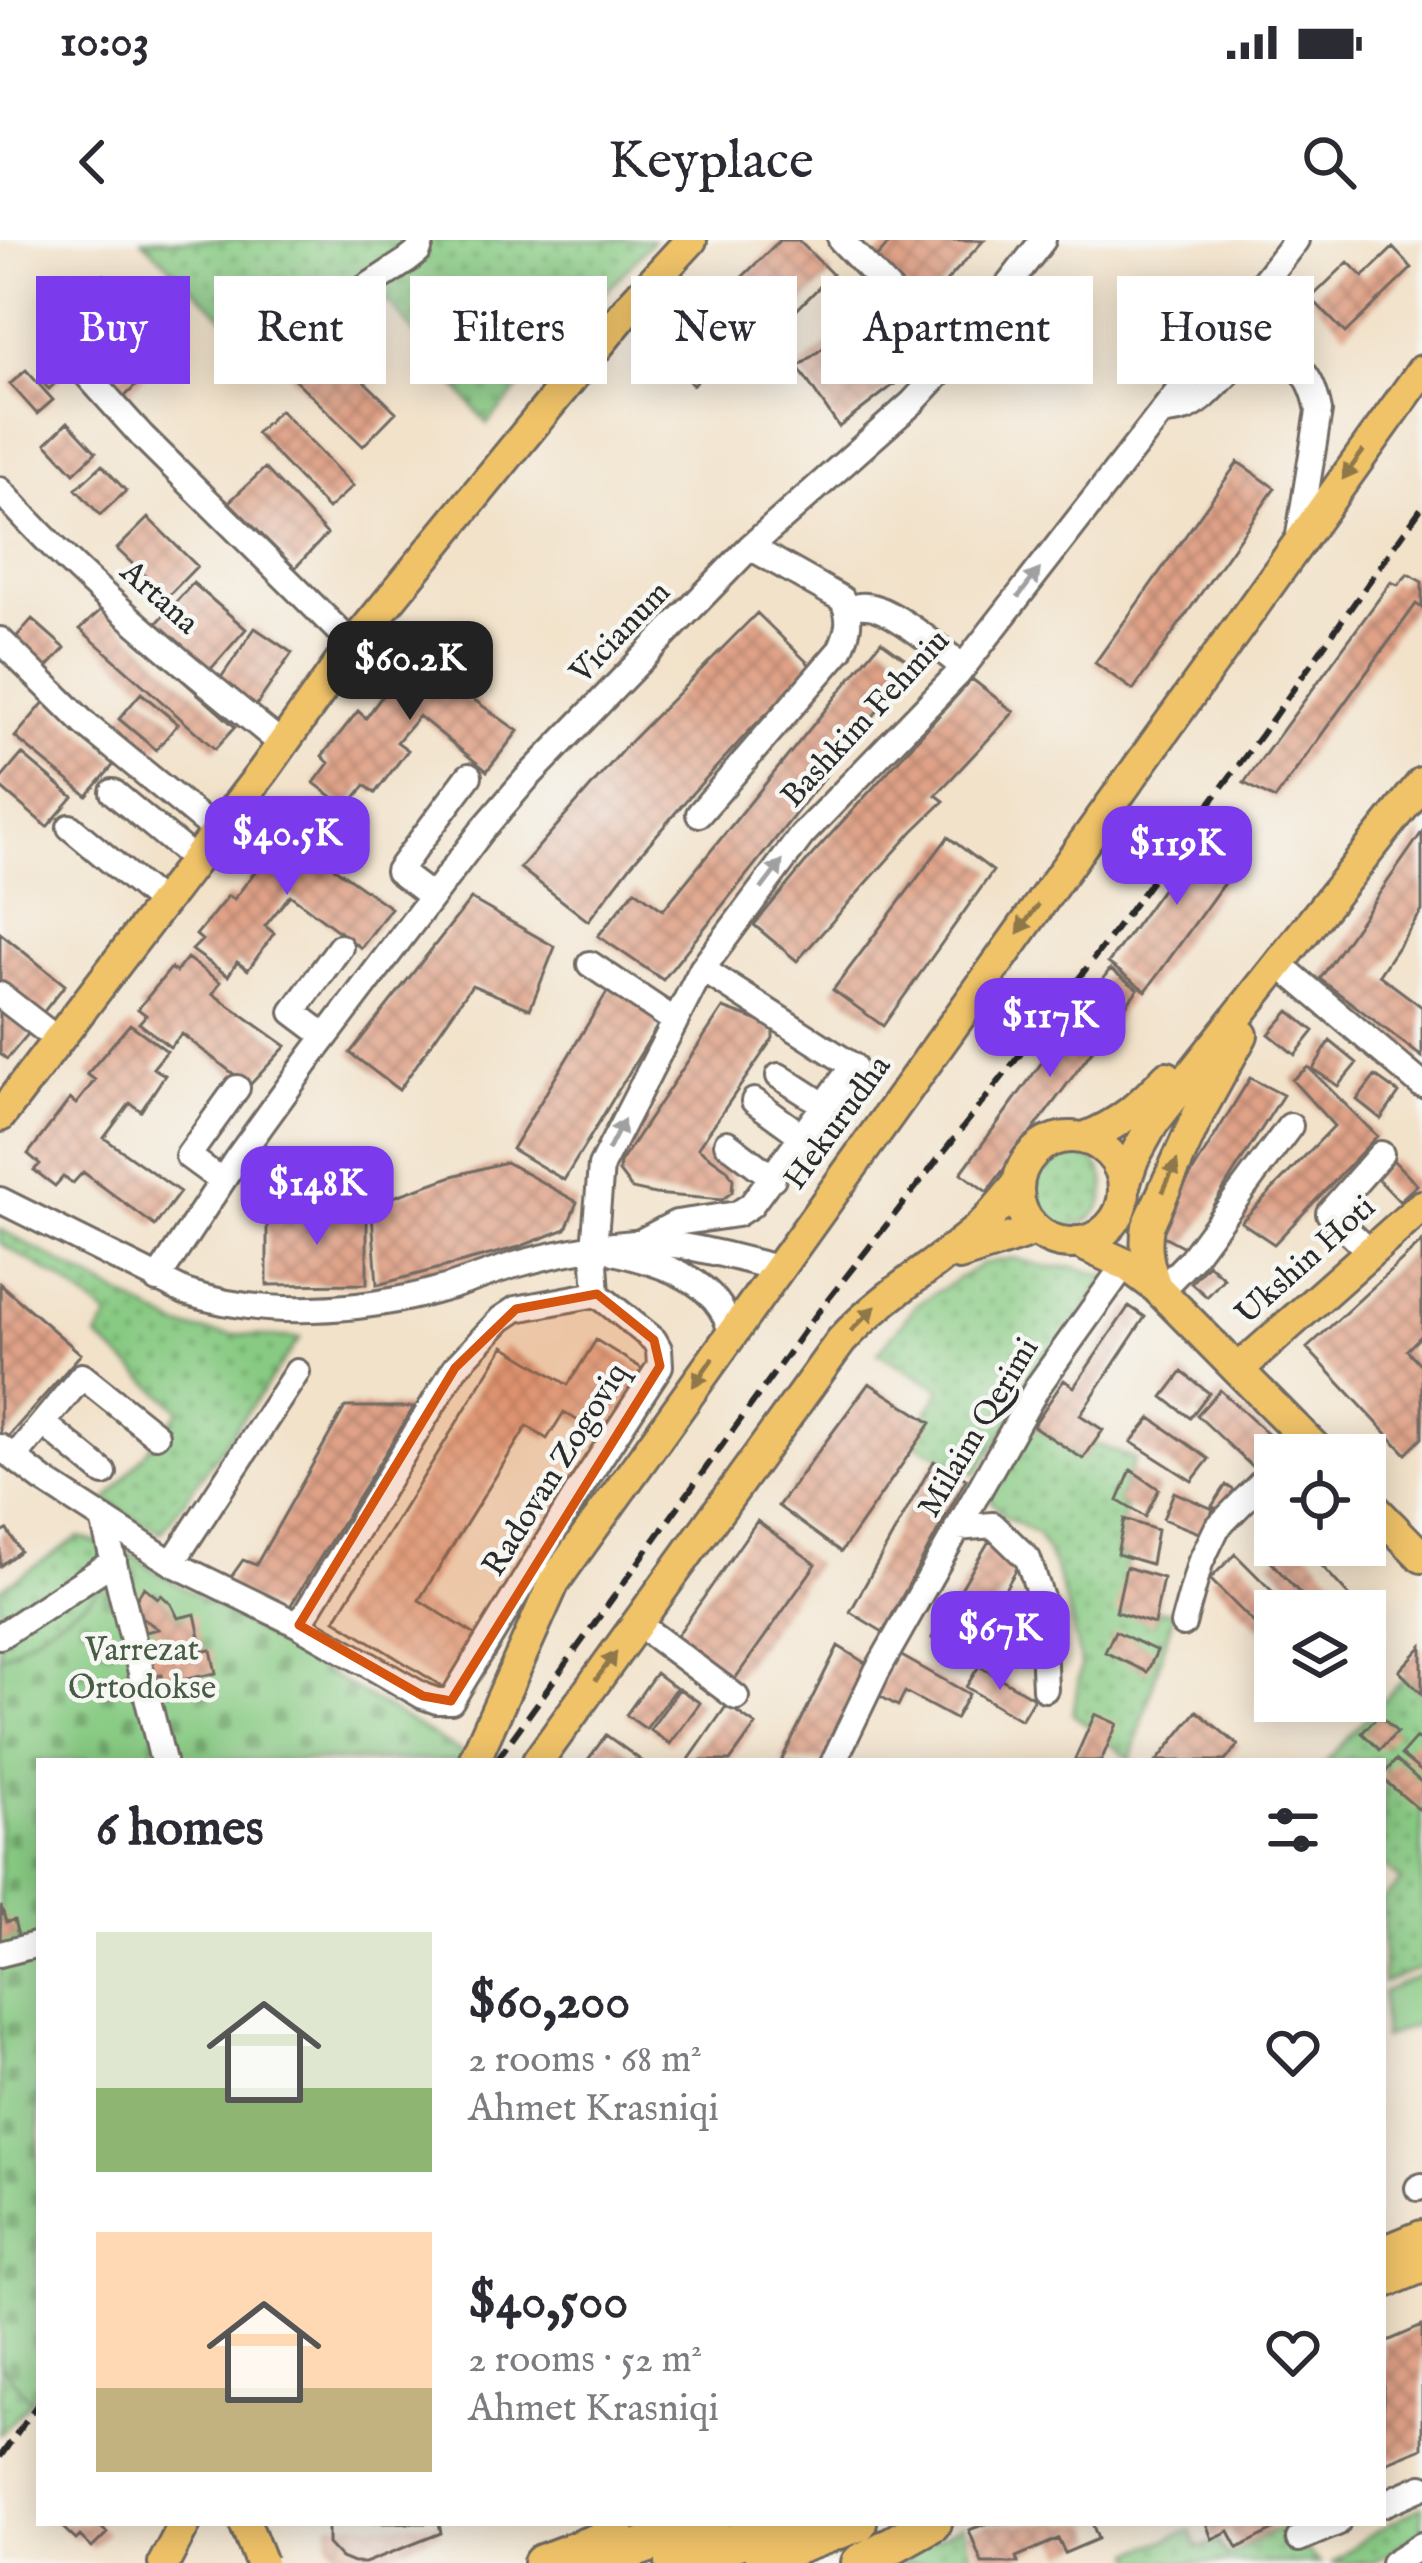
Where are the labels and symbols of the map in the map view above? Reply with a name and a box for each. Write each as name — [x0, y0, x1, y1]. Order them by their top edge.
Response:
one-way arrow — [1341, 449, 1365, 481]
street label: Artana — [110, 551, 208, 645]
one-way arrow — [1016, 567, 1041, 598]
street label: Vicianum — [561, 573, 680, 694]
pin: $60.2K — [312, 621, 508, 723]
street label: Bashkim Fehmiu — [773, 621, 959, 817]
pin: $40.5K — [189, 796, 385, 898]
pin: $119K — [1093, 806, 1261, 908]
one-way arrow — [759, 859, 783, 891]
one-way arrow — [1017, 903, 1040, 935]
pin: $117K — [966, 978, 1134, 1080]
street label: Hekurudha — [775, 1047, 901, 1199]
one-way arrow — [606, 1118, 626, 1152]
pin: $148K — [233, 1146, 401, 1248]
one-way arrow — [1160, 1159, 1180, 1194]
street label: Ukshin Hoti — [1227, 1187, 1385, 1335]
one-way arrow — [848, 1305, 877, 1333]
street label: Milaim Qerimi — [909, 1331, 1049, 1525]
street label: Radovan Zogoviq — [474, 1355, 639, 1585]
one-way arrow — [692, 1356, 715, 1388]
pin: $67K — [929, 1591, 1071, 1693]
park label: Varrezat Ortodokse — [68, 1630, 216, 1710]
one-way arrow — [594, 1650, 618, 1682]

